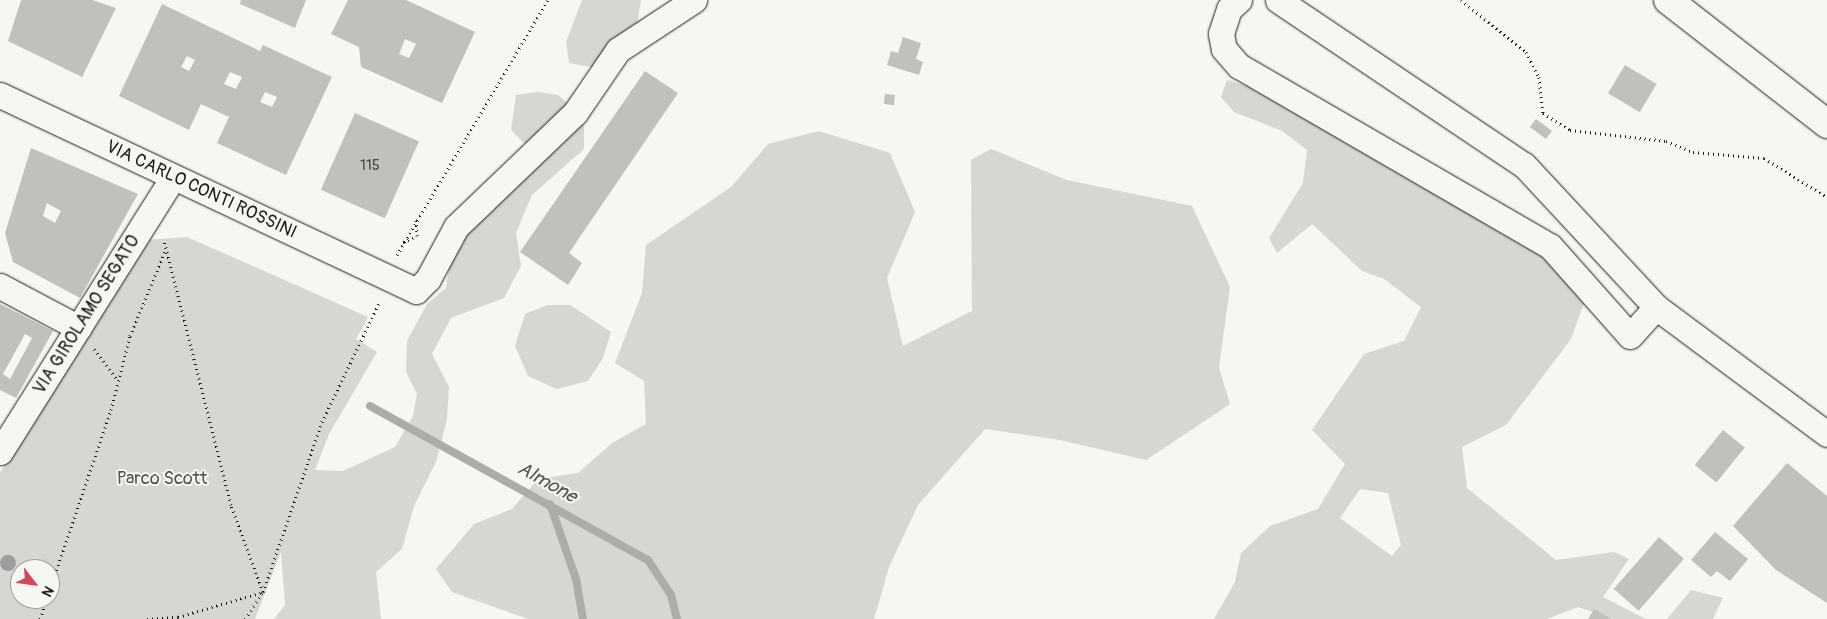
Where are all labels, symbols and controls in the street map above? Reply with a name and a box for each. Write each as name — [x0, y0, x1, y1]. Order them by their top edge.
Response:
street label: VIA CARLO CONTI ROSSINI — [102, 136, 300, 244]
house number: 115 — [360, 157, 380, 175]
street label: VIA GIROLAMO SEGATO — [29, 231, 145, 399]
water label: Almone — [514, 458, 580, 508]
park label: Parco Scott — [117, 468, 207, 490]
north arrow — [10, 559, 60, 609]
text: N — [38, 583, 57, 600]

